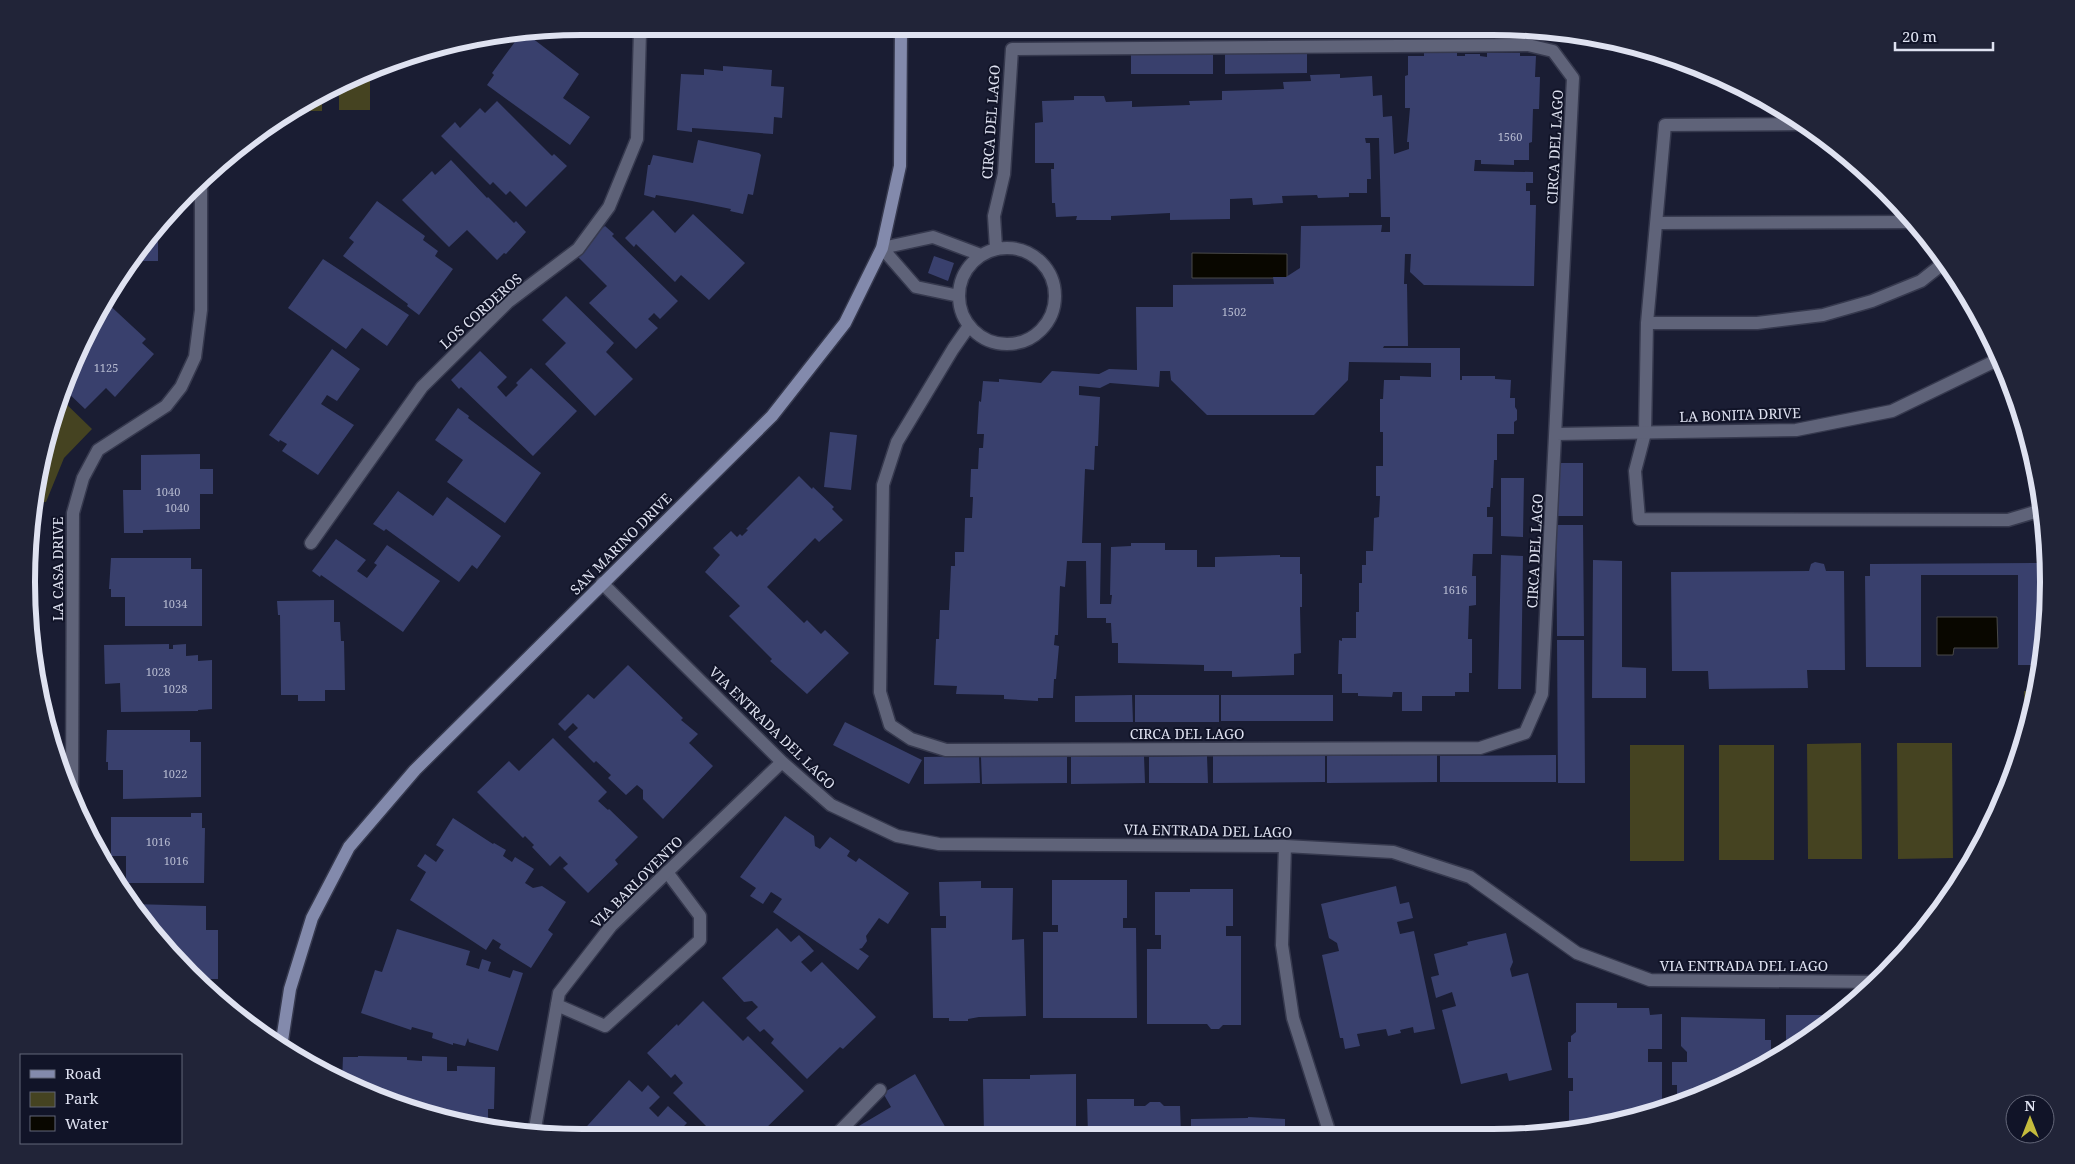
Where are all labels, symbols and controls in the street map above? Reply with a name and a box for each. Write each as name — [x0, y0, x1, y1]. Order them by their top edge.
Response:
scale bar — [1895, 20, 1992, 52]
text: 20 m — [1902, 26, 1937, 46]
street label: CIRCA DEL LAGO — [977, 64, 1004, 180]
street label: CIRCA DEL LAGO — [1542, 89, 1567, 205]
house number: 1560 — [1498, 129, 1522, 144]
street label: LOS CORDEROS — [436, 269, 526, 353]
house number: 1502 — [1222, 304, 1246, 319]
house number: 1125 — [94, 360, 118, 375]
street label: LA BONITA DRIVE — [1679, 403, 1801, 426]
house number: 1040 — [156, 484, 180, 499]
street label: SAN MARINO DRIVE — [566, 489, 676, 599]
street label: CIRCA DEL LAGO — [1522, 493, 1547, 609]
house number: 1040 — [165, 500, 189, 515]
street label: LA CASA DRIVE — [48, 517, 67, 621]
house number: 1616 — [1443, 582, 1467, 597]
house number: 1034 — [163, 596, 187, 611]
street label: VIA ENTRADA DEL LAGO — [705, 662, 840, 793]
house number: 1028 — [146, 664, 170, 679]
house number: 1028 — [163, 681, 187, 696]
street label: CIRCA DEL LAGO — [1130, 724, 1244, 743]
house number: 1022 — [163, 766, 187, 781]
street label: VIA ENTRADA DEL LAGO — [1124, 820, 1292, 841]
street label: VIA BARLOVENTO — [587, 832, 687, 932]
house number: 1016 — [146, 834, 170, 849]
house number: 1016 — [164, 853, 188, 868]
street label: VIA ENTRADA DEL LAGO — [1660, 956, 1828, 975]
legend — [20, 1054, 182, 1144]
text: Road — [65, 1063, 101, 1083]
text: Park — [65, 1088, 99, 1108]
north arrow — [2005, 1094, 2055, 1144]
text: N — [2024, 1096, 2036, 1115]
text: Water — [65, 1113, 108, 1133]

